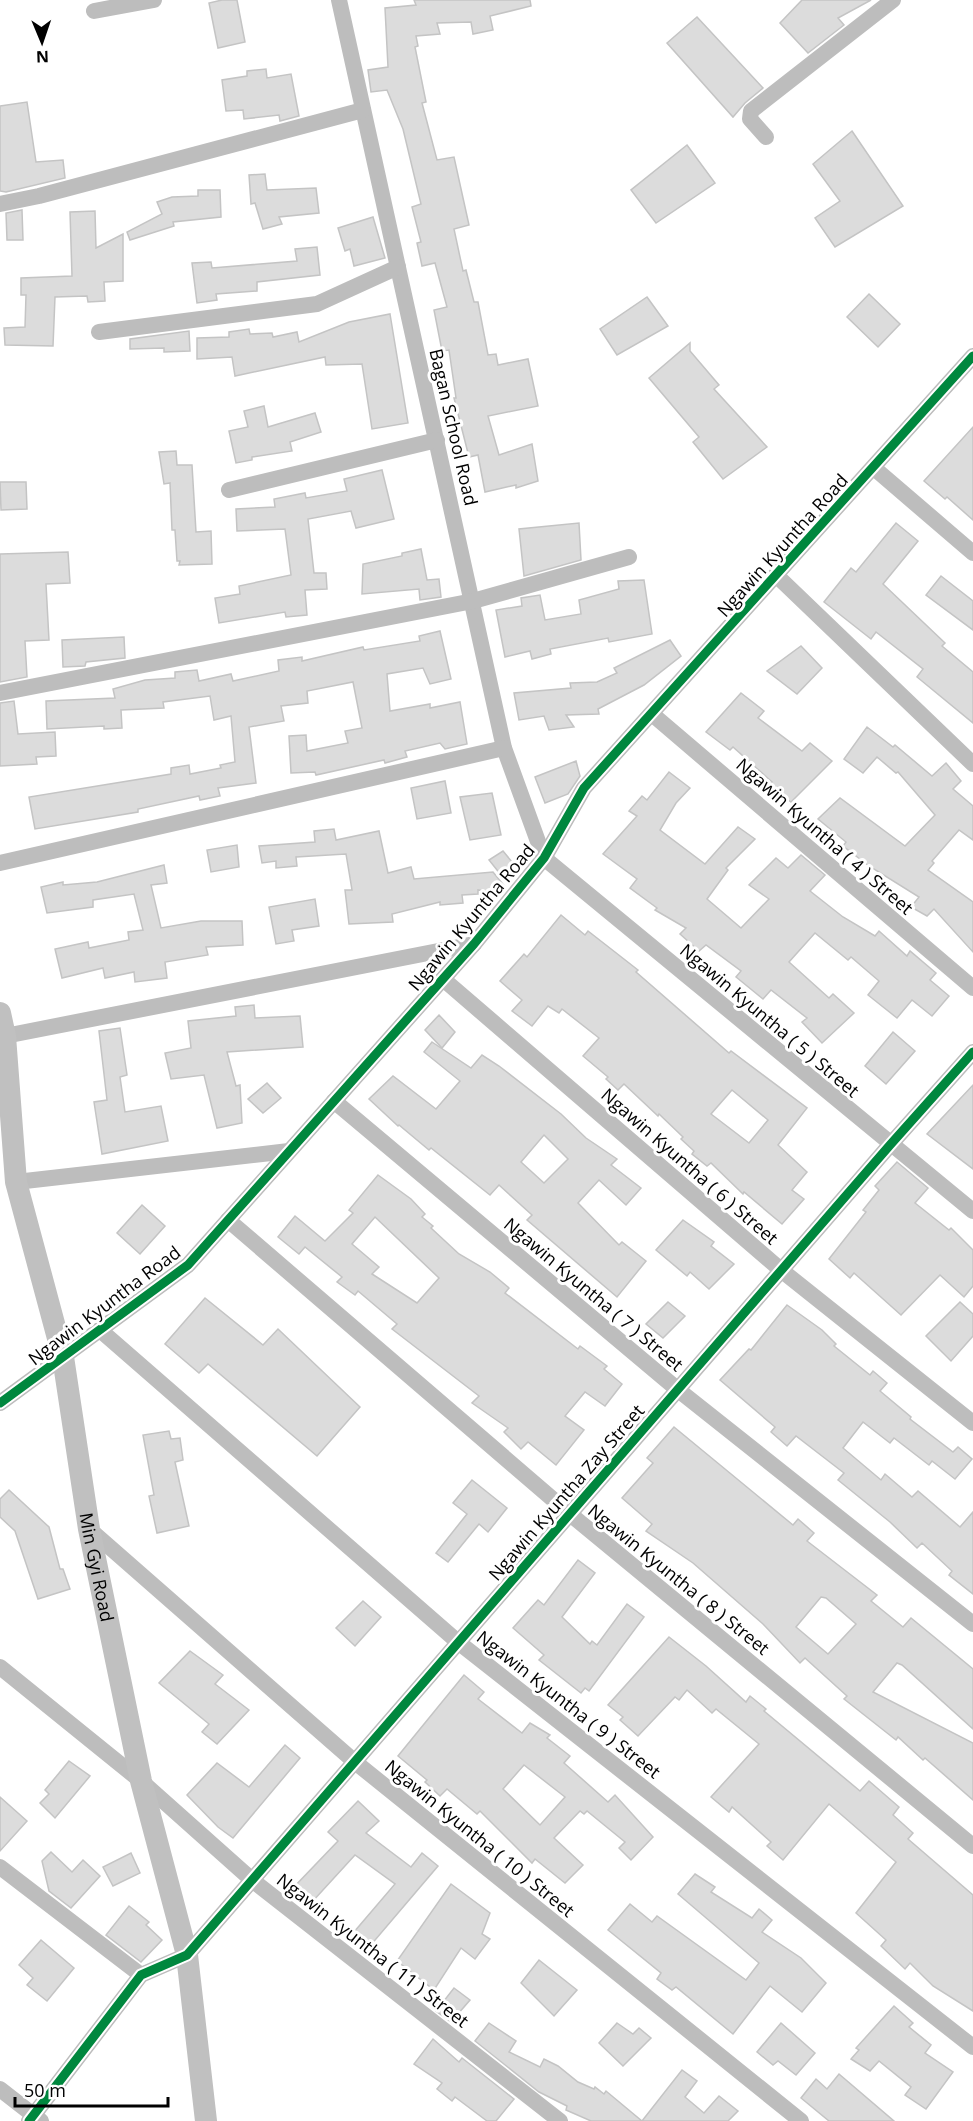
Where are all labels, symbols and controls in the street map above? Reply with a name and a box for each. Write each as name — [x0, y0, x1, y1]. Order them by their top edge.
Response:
north arrow — [12, 12, 72, 72]
text: N — [36, 46, 49, 68]
street label: Bagan School Road — [424, 346, 484, 508]
street label: Ngawin Kyuntha Road — [711, 468, 853, 622]
street label: Ngawin Kyuntha ( 4 ) Street — [731, 752, 919, 920]
street label: Ngawin Kyuntha Road — [402, 839, 540, 995]
street label: Ngawin Kyuntha ( 5 ) Street — [675, 938, 865, 1102]
street label: Ngawin Kyuntha ( 6 ) Street — [596, 1082, 784, 1250]
street label: Ngawin Kyuntha ( 7 ) Street — [499, 1212, 689, 1376]
street label: Ngawin Kyuntha Road — [23, 1240, 185, 1370]
street label: Ngawin Kyuntha Zay Street — [483, 1399, 649, 1585]
street label: Ngawin Kyuntha ( 8 ) Street — [583, 1498, 775, 1660]
street label: Min Gyi Road — [75, 1511, 120, 1624]
street label: Ngawin Kyuntha ( 9 ) Street — [472, 1625, 666, 1783]
street label: Ngawin Kyuntha ( 10 ) Street — [380, 1754, 580, 1922]
street label: Ngawin Kyuntha ( 11 ) Street — [272, 1867, 474, 2033]
scale bar — [15, 2070, 168, 2108]
text: 50 m — [24, 2078, 66, 2102]

